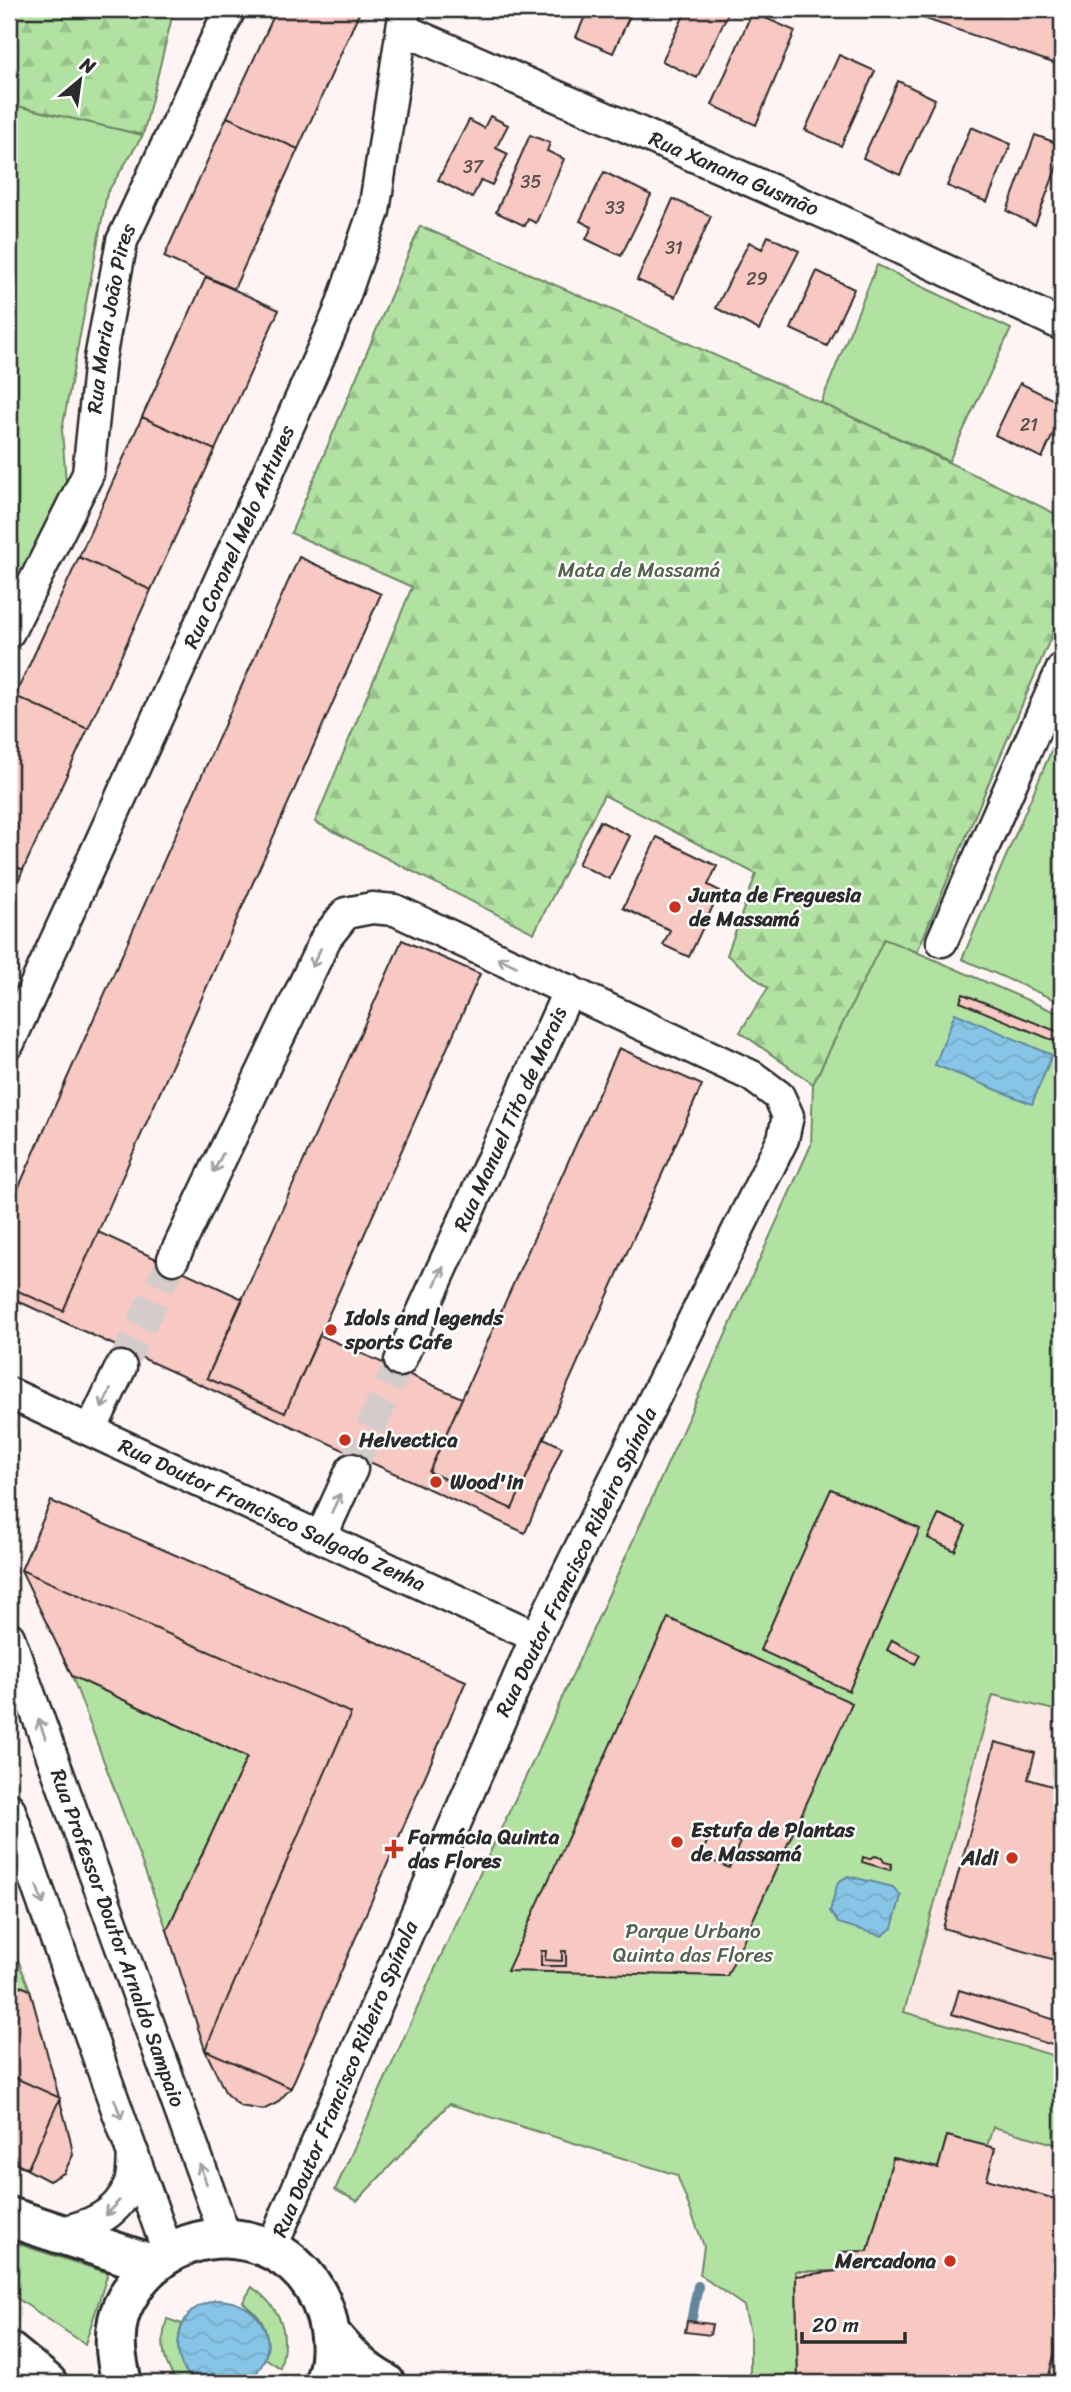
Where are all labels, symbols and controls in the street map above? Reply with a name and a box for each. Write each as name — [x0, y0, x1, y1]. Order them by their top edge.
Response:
north arrow — [46, 46, 116, 116]
text: N — [73, 47, 102, 84]
street label: Rua Xanana Gusmão — [643, 120, 825, 228]
house number: 37 — [463, 151, 485, 183]
house number: 35 — [521, 166, 541, 198]
house number: 33 — [605, 192, 625, 224]
street label: Rua Maria João Pires — [75, 216, 147, 415]
house number: 31 — [665, 232, 683, 264]
house number: 29 — [746, 263, 768, 295]
house number: 21 — [1020, 409, 1038, 441]
street label: Rua Coronel Melo Antunes — [172, 418, 306, 655]
park label: Mata de Massamá — [558, 551, 721, 589]
place label: Junta de Freguesia de Massamá — [688, 876, 862, 938]
marker: Junta de Freguesia de Massamá — [667, 899, 683, 915]
one-way arrow — [309, 947, 323, 968]
one-way arrow — [497, 955, 518, 968]
street label: Rua Manuel Tito de Morais — [442, 1000, 578, 1238]
one-way arrow — [211, 1152, 224, 1173]
one-way arrow — [433, 1266, 446, 1287]
place label: Idols and legends sports Cafe — [344, 1299, 504, 1361]
marker: Idols and legends sports Cafe — [323, 1322, 339, 1338]
one-way arrow — [99, 1387, 112, 1409]
street label: Rua Doutor Francisco Ribeiro Spínola — [484, 1400, 668, 1724]
place label: Helvectica — [358, 1421, 458, 1459]
street label: Rua Doutor Francisco Salgado Zenha — [112, 1427, 433, 1603]
marker: Helvectica — [337, 1432, 353, 1448]
place label: Wood'in — [450, 1463, 524, 1501]
marker: Wood'in — [428, 1474, 444, 1490]
one-way arrow — [331, 1493, 344, 1514]
one-way arrow — [35, 1719, 47, 1741]
street label: Rua Professor Doutor Arnaldo Sampaio — [39, 1763, 196, 2113]
place label: Estufa de Plantas de Massamá — [691, 1811, 855, 1873]
place label: Farmácia Quinta das Flores — [407, 1818, 560, 1880]
marker: Estufa de Plantas de Massamá — [669, 1834, 685, 1850]
place label: Aldi — [960, 1839, 999, 1877]
marker: Farmácia Quinta das Flores — [386, 1841, 402, 1857]
marker: Aldi — [1004, 1850, 1020, 1866]
one-way arrow — [35, 1884, 47, 1906]
park label: Parque Urbano Quinta das Flores — [613, 1912, 774, 1974]
street label: Rua Doutor Francisco Ribeiro Spínola — [261, 1914, 429, 2243]
one-way arrow — [113, 2098, 125, 2120]
one-way arrow — [196, 2163, 208, 2185]
one-way arrow — [104, 2199, 120, 2217]
place label: Mercadona — [834, 2242, 936, 2280]
marker: Mercadona — [942, 2253, 958, 2269]
scale bar — [802, 2301, 905, 2345]
text: 20 m — [812, 2306, 859, 2344]

